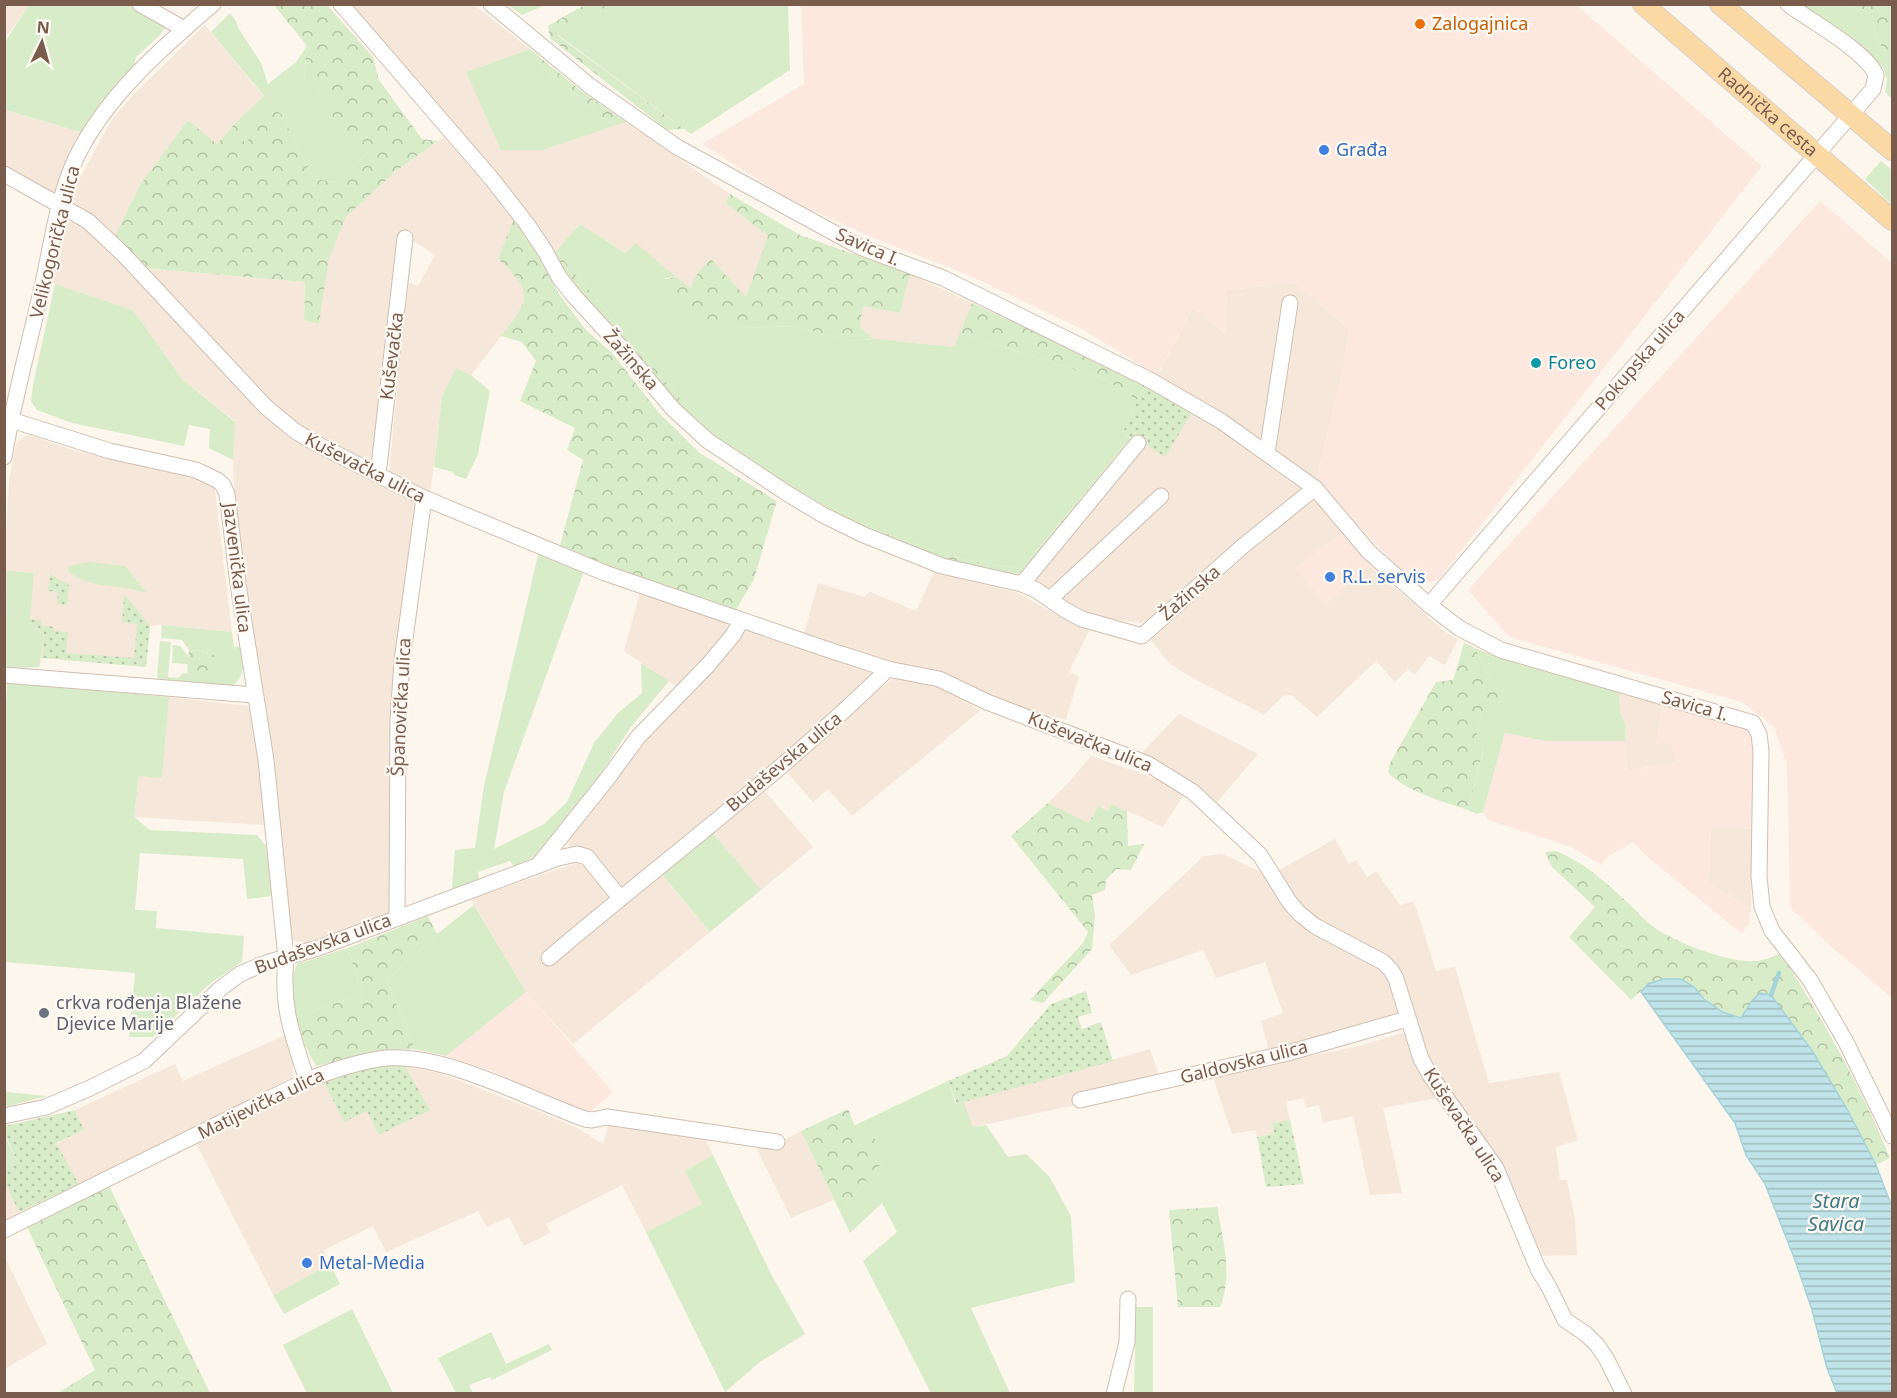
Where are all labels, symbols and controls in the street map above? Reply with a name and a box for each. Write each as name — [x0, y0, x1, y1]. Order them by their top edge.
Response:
place label: Zalogajnica — [1432, 11, 1528, 35]
north arrow — [12, 12, 72, 72]
text: N — [36, 16, 51, 39]
marker: Zalogajnica — [1413, 17, 1427, 31]
street label: Radnička cesta — [1713, 61, 1823, 161]
place label: Građa — [1336, 137, 1387, 161]
marker: Građa — [1317, 143, 1331, 157]
street label: Velikogorička ulica — [23, 163, 85, 321]
street label: Savica I. — [832, 221, 904, 271]
street label: Pokupska ulica — [1589, 304, 1690, 415]
street label: Kuševačka — [374, 311, 408, 401]
street label: Žažinska — [599, 324, 665, 395]
place label: Foreo — [1548, 350, 1596, 374]
marker: Foreo — [1529, 356, 1543, 370]
street label: Kuševačka ulica — [301, 426, 430, 508]
street label: Jazvenička ulica — [218, 500, 258, 634]
street label: Žažinska — [1154, 559, 1225, 625]
place label: R.L. servis — [1342, 564, 1426, 588]
marker: R.L. servis — [1323, 570, 1337, 584]
street label: Španovička ulica — [384, 637, 416, 777]
street label: Savica I. — [1659, 684, 1731, 726]
street label: Kuševačka ulica — [1025, 705, 1156, 777]
street label: Budaševska ulica — [721, 706, 846, 817]
street label: Budaševska ulica — [251, 907, 394, 979]
place label: crkva rođenja Blažene Djevice Marije — [56, 990, 242, 1035]
marker: crkva rođenja Blažene Djevice Marije — [37, 1006, 51, 1020]
street label: Galdovska ulica — [1177, 1034, 1310, 1088]
street label: Matijevička ulica — [193, 1062, 328, 1144]
street label: Kuševačka ulica — [1419, 1063, 1511, 1186]
water label: Stara Savica — [1808, 1187, 1864, 1237]
place label: Metal-Media — [319, 1250, 425, 1274]
marker: Metal-Media — [300, 1256, 314, 1270]

